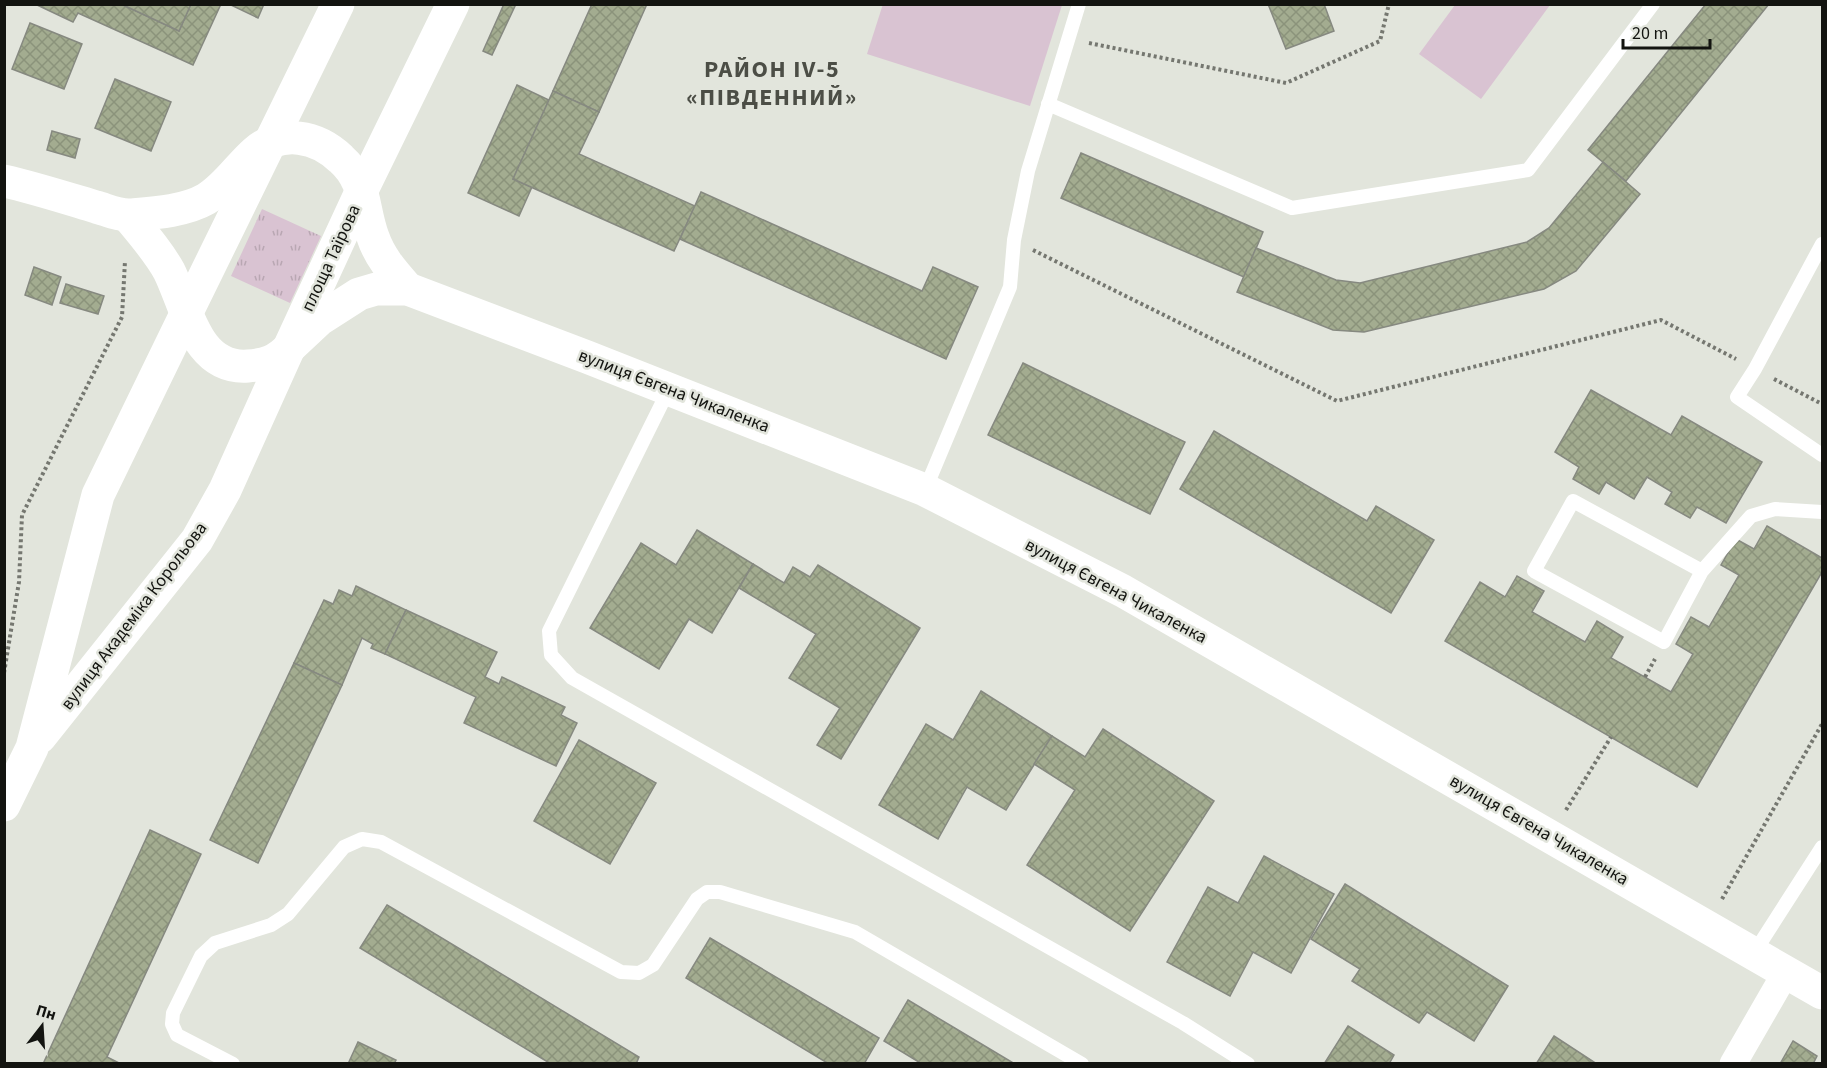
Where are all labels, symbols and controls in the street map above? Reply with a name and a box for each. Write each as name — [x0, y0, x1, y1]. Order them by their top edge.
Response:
scale bar — [1623, 12, 1710, 50]
text: 20 m — [1632, 21, 1668, 46]
district label: РАЙОН IV-5 «ПІВДЕННИЙ» — [686, 52, 858, 115]
street label: площа Таїрова — [295, 200, 367, 316]
street label: вулиця Євгена Чикаленка — [575, 343, 773, 439]
street label: вулиця Академіка Корольова — [55, 517, 213, 715]
street label: вулиця Євгена Чикаленка — [1021, 532, 1211, 650]
street label: вулиця Євгена Чикаленка — [1445, 768, 1633, 892]
north arrow — [12, 996, 72, 1056]
text: Пн — [33, 999, 59, 1026]

